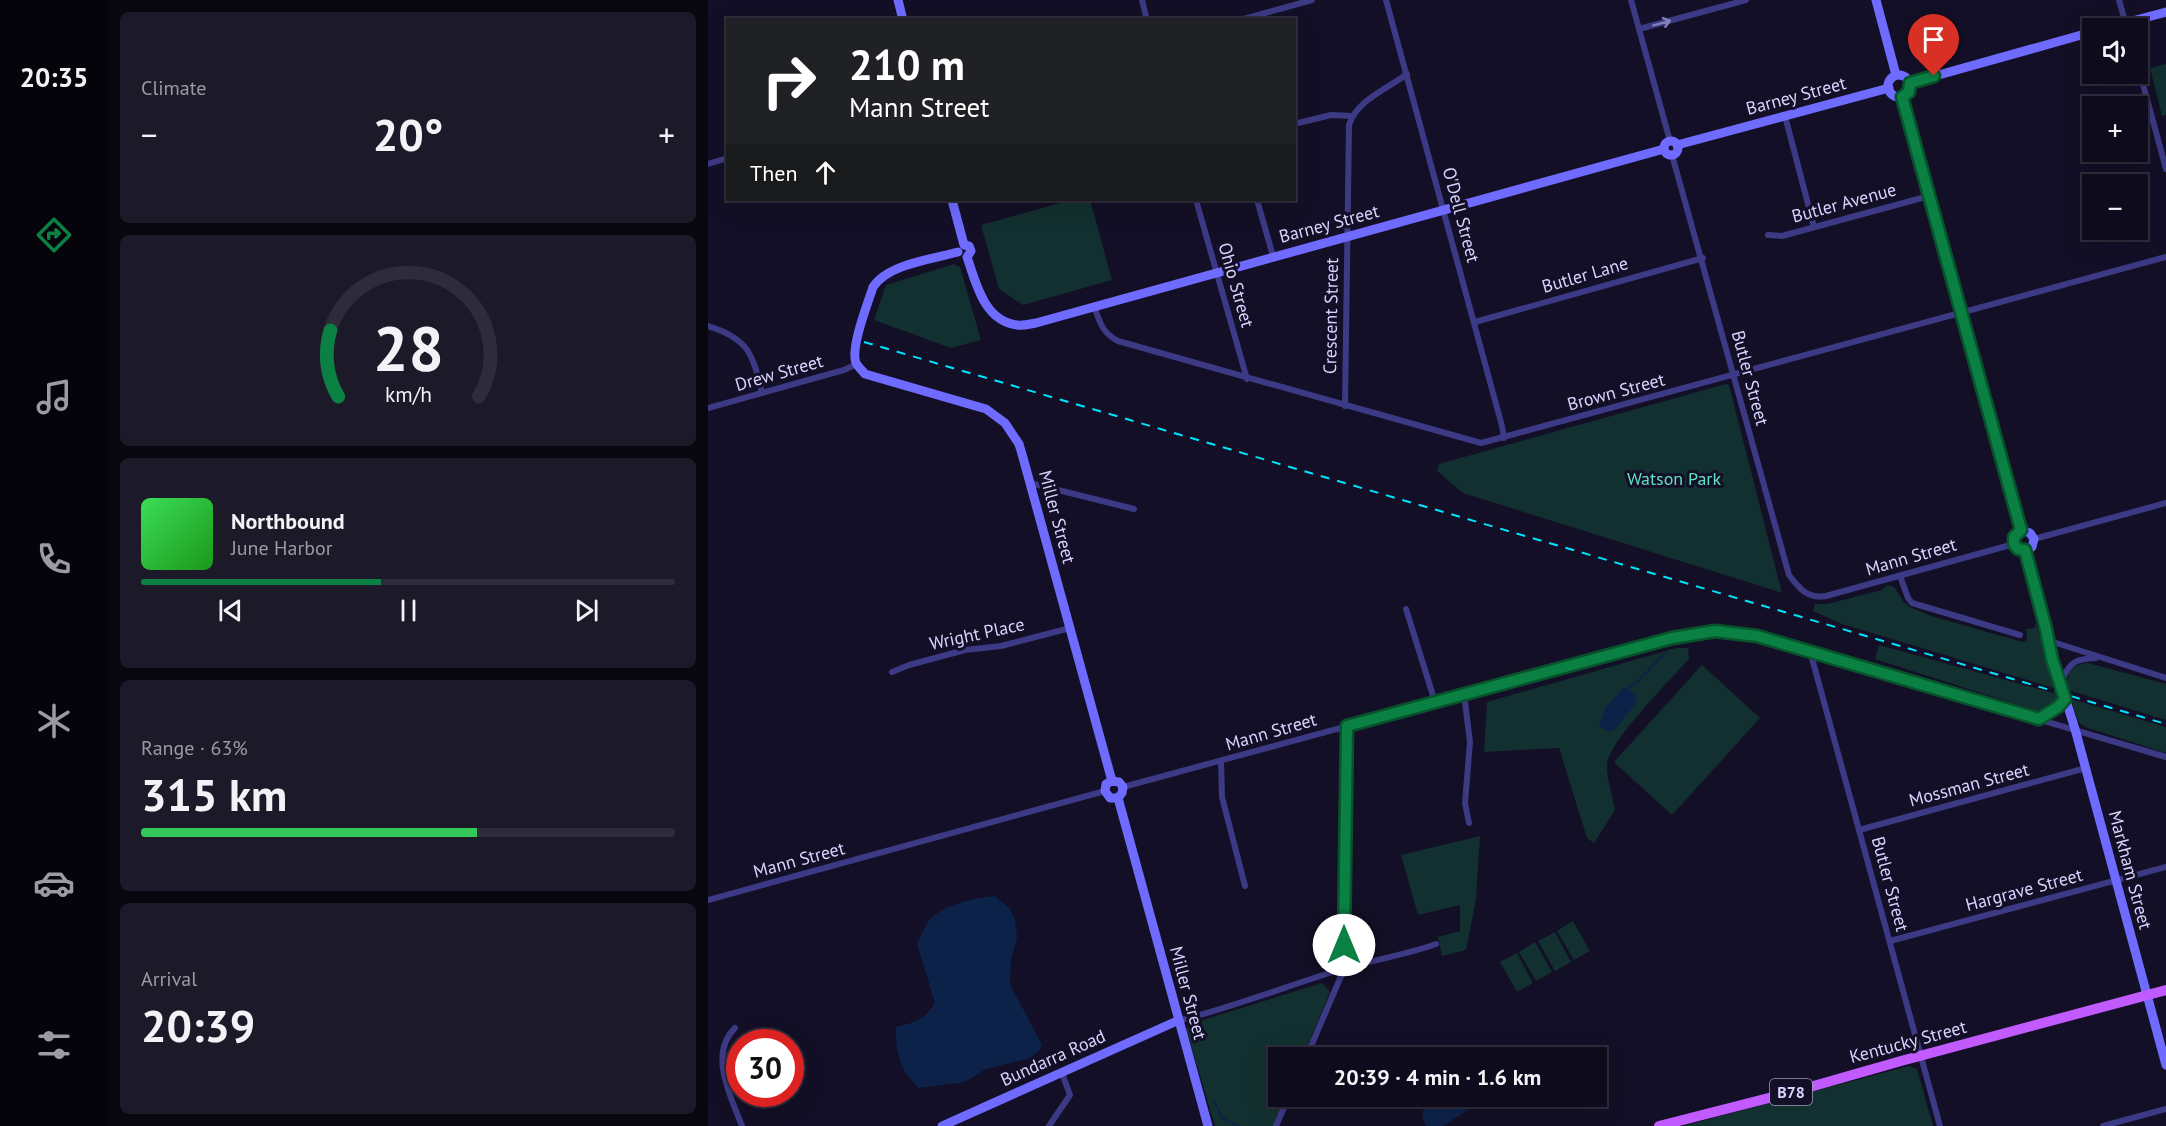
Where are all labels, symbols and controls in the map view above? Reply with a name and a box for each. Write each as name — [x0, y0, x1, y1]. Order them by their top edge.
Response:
pin — [1908, 14, 1959, 76]
one-way arrow — [1652, 16, 1671, 28]
map controls — [2082, 18, 2148, 240]
button: sound — [2082, 18, 2148, 84]
icon: arrive — [1917, 23, 1950, 56]
text: 210 m — [849, 37, 965, 92]
icon: right — [750, 42, 828, 120]
text: 20:35 — [20, 60, 88, 94]
street label: Barney Street — [1743, 71, 1848, 120]
text: Climate — [141, 75, 207, 101]
text: Mann Street — [849, 90, 989, 124]
button: + — [2082, 96, 2148, 162]
text: 20° — [373, 105, 443, 163]
text: − — [141, 113, 158, 156]
text: + — [658, 113, 675, 156]
icon: ahead — [809, 156, 842, 189]
text: Then — [750, 159, 797, 187]
street label: O'Dell Street — [1438, 165, 1485, 265]
button: − — [2082, 174, 2148, 240]
street label: Butler Avenue — [1789, 178, 1899, 228]
street label: Barney Street — [1276, 199, 1381, 248]
icon: directions — [33, 214, 75, 256]
street label: Ohio Street — [1213, 240, 1260, 330]
street label: Butler Lane — [1539, 251, 1631, 298]
street label: Crescent Street — [1318, 258, 1343, 374]
text: 28 — [373, 307, 443, 388]
street label: Butler Street — [1727, 328, 1774, 428]
street label: Drew Street — [732, 349, 825, 396]
street label: Brown Street — [1565, 367, 1667, 416]
icon: music — [33, 376, 75, 418]
text: km/h — [384, 381, 431, 409]
park label: Watson Park — [1627, 467, 1721, 490]
street label: Miller Street — [1034, 468, 1081, 566]
text: Northbound — [231, 507, 345, 535]
street label: Mann Street — [1863, 533, 1959, 580]
text: June Harbor — [231, 535, 333, 561]
icon: phone — [33, 538, 75, 580]
icon: previous — [214, 594, 247, 627]
icon: pause — [392, 594, 425, 627]
icon: next — [570, 594, 603, 627]
street label: Wright Place — [927, 612, 1027, 655]
icon: climate — [33, 700, 75, 742]
street label: Mann Street — [1223, 708, 1319, 755]
text: Range · 63% — [141, 735, 248, 761]
street label: Mossman Street — [1906, 757, 2031, 812]
text: 315 km — [141, 765, 287, 823]
street label: Markham Street — [2104, 808, 2157, 932]
street label: Butler Street — [1867, 834, 1914, 934]
street label: Mann Street — [751, 836, 847, 883]
icon: car — [33, 862, 75, 904]
street label: Hargrave Street — [1963, 863, 2085, 916]
position arrow — [1312, 913, 1376, 977]
street label: Miller Street — [1165, 944, 1212, 1042]
text: Arrival — [141, 966, 197, 992]
text: 20:39 — [141, 996, 255, 1054]
street label: Kentucky Street — [1847, 1015, 1969, 1068]
icon: filters — [33, 1024, 75, 1066]
street label: Bundarra Road — [997, 1024, 1109, 1091]
speed limit sign: 30 — [726, 1029, 804, 1107]
text: 20:39 · 4 min · 1.6 km — [1334, 1063, 1541, 1091]
road number: B78 — [1770, 1079, 1812, 1105]

